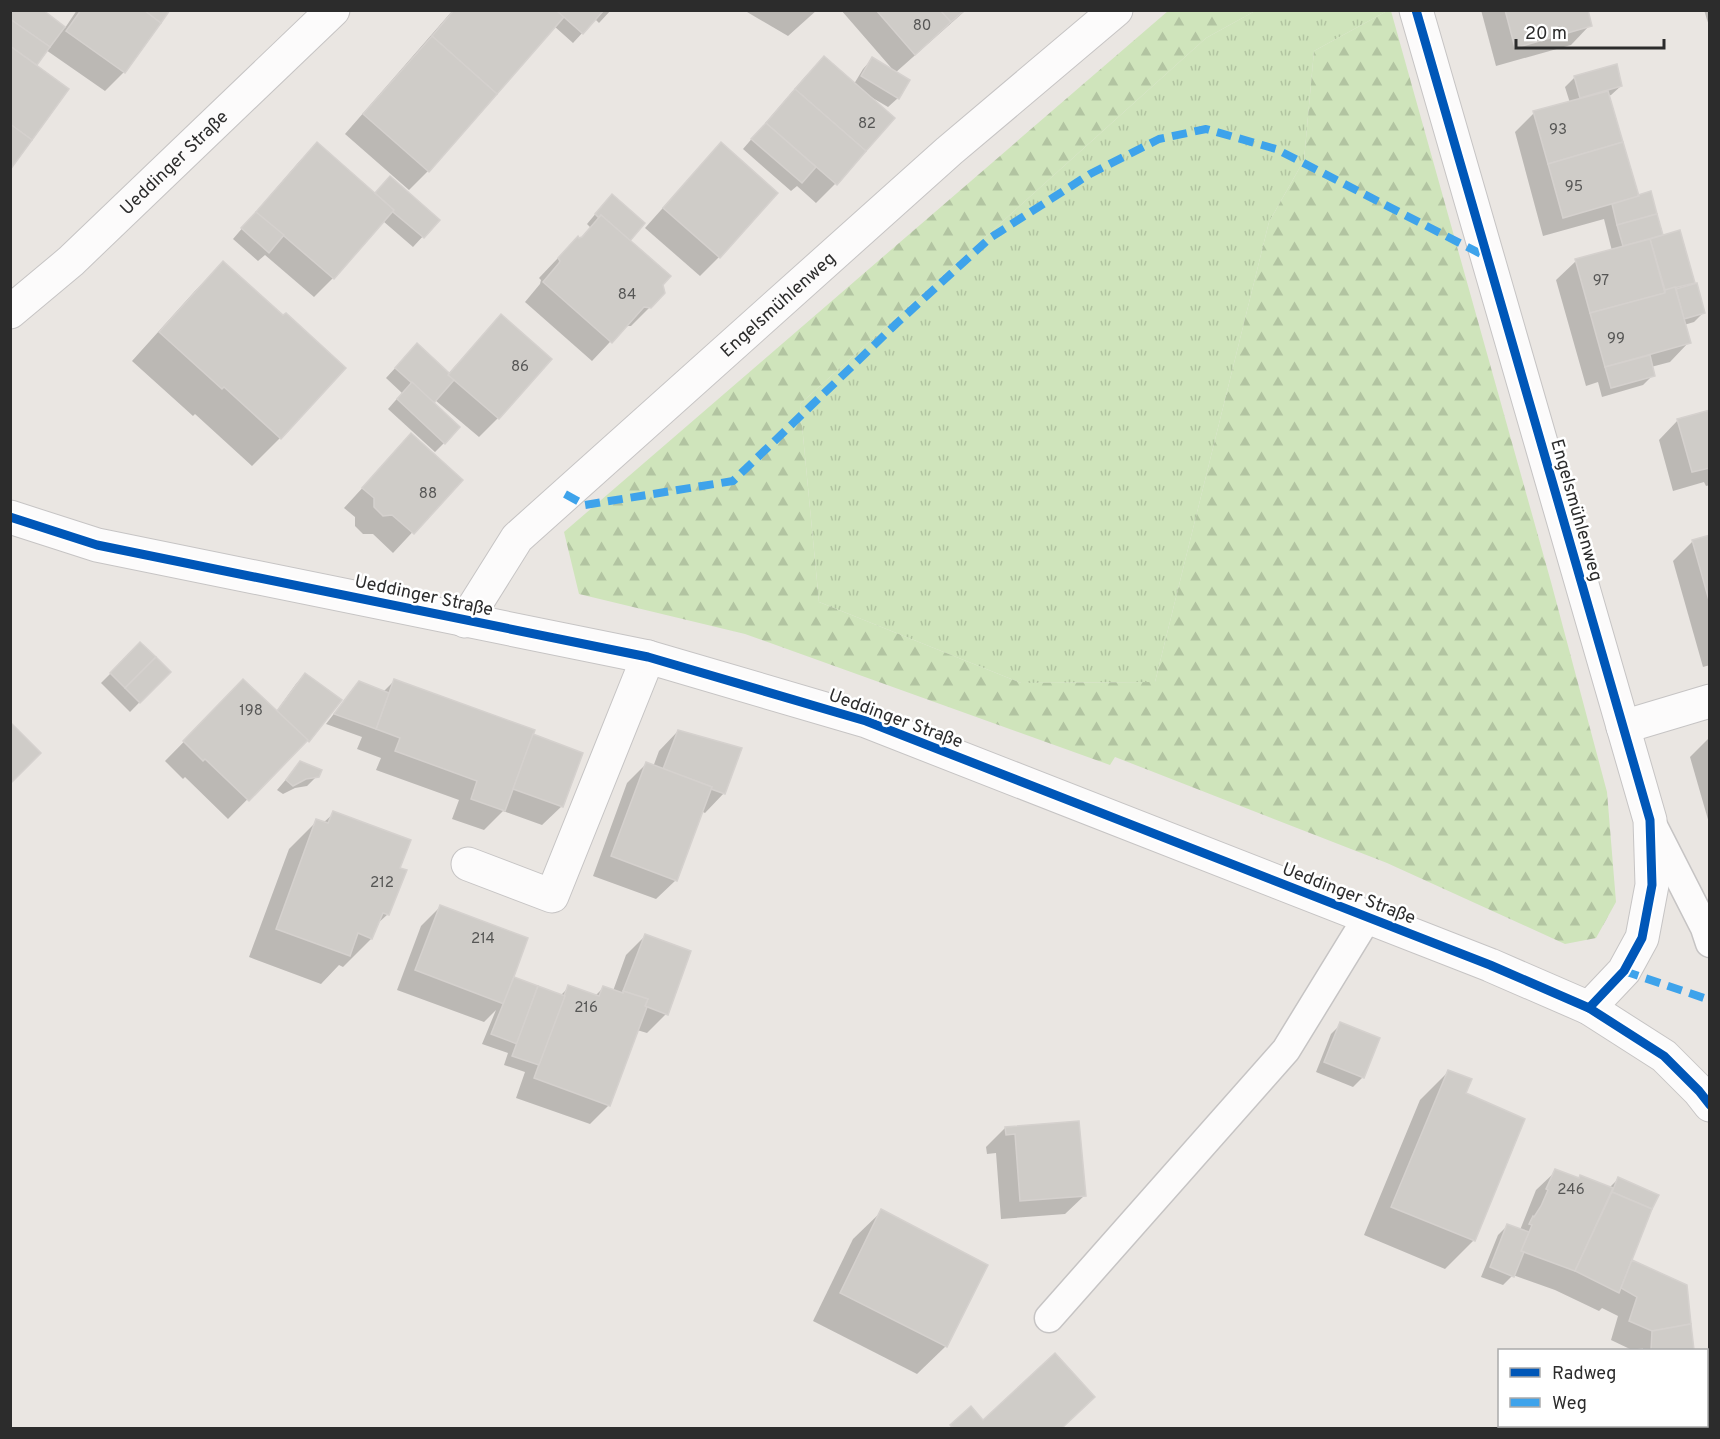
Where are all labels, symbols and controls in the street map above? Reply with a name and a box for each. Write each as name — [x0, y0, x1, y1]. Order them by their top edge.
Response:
scale bar — [1516, 12, 1664, 50]
house number: 80 — [913, 17, 931, 36]
text: 20 m — [1525, 23, 1567, 46]
street label: Ueddinger Straße — [116, 106, 234, 221]
house number: 82 — [858, 115, 876, 134]
house number: 93 — [1549, 121, 1567, 140]
house number: 95 — [1565, 178, 1583, 197]
street label: Engelsmühlenweg — [716, 248, 841, 363]
house number: 97 — [1593, 272, 1609, 291]
house number: 84 — [618, 286, 636, 305]
house number: 99 — [1607, 330, 1625, 349]
house number: 86 — [511, 358, 529, 377]
street label: Engelsmühlenweg — [1544, 437, 1607, 584]
house number: 88 — [419, 485, 437, 504]
street label: Ueddinger Straße — [352, 571, 495, 622]
street label: Ueddinger Straße — [825, 684, 966, 754]
house number: 198 — [239, 702, 263, 721]
street label: Ueddinger Straße — [1278, 858, 1418, 930]
house number: 212 — [370, 874, 394, 893]
house number: 214 — [471, 930, 495, 949]
house number: 216 — [574, 999, 598, 1018]
house number: 246 — [1557, 1181, 1585, 1200]
legend — [1498, 1349, 1708, 1427]
text: Radweg — [1552, 1363, 1616, 1386]
text: Weg — [1552, 1393, 1587, 1416]

